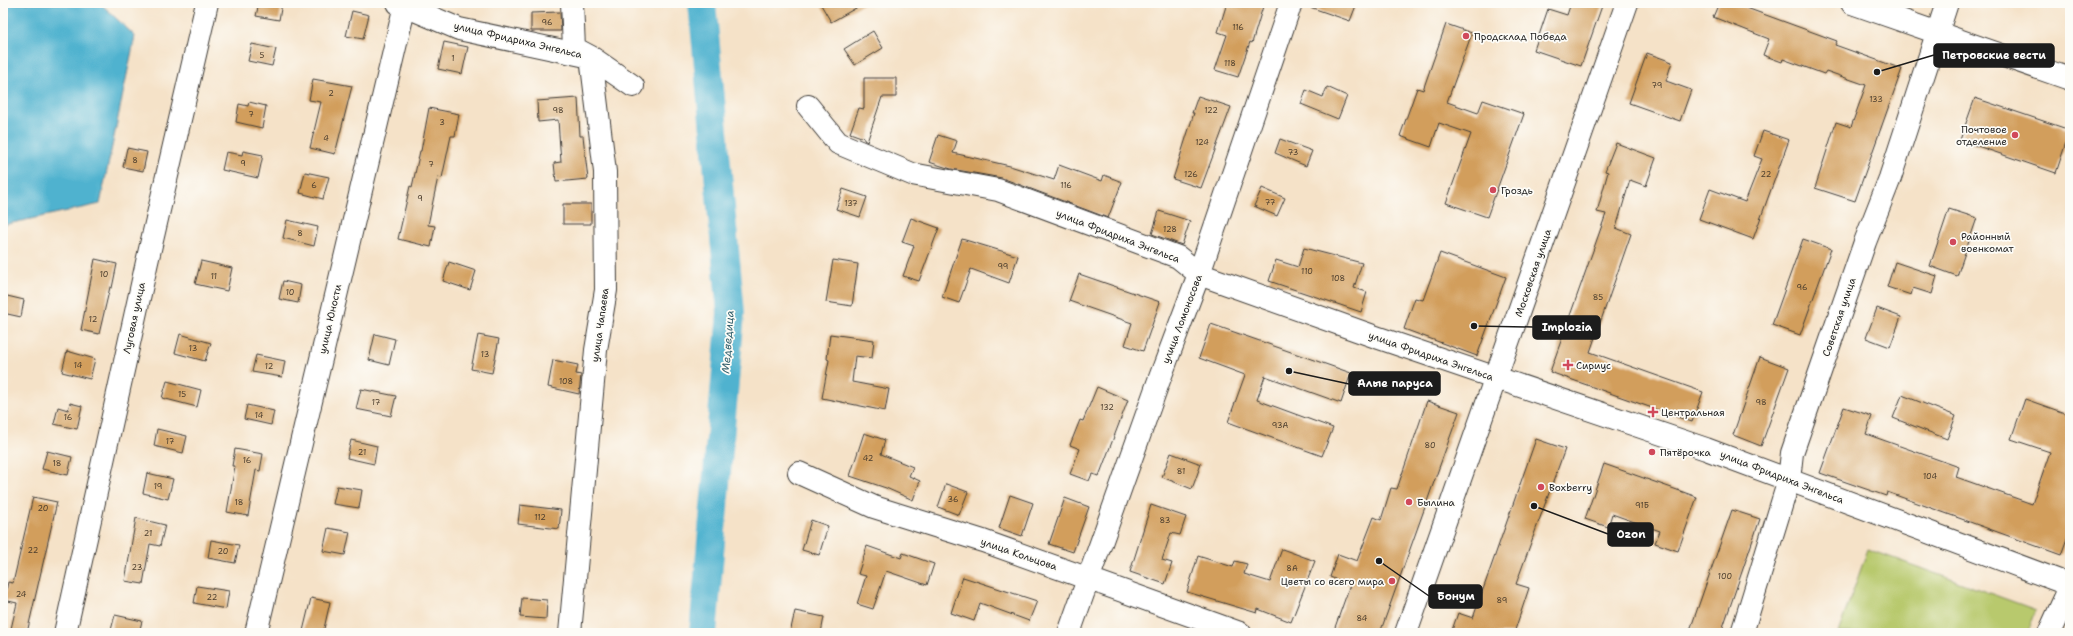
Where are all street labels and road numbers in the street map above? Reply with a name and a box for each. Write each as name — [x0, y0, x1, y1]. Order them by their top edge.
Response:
street label: улица Фридриха Энгельса — [453, 19, 584, 61]
street label: улица Фридриха Энгельса — [1054, 206, 1182, 266]
street label: Московская улица — [1512, 226, 1554, 319]
street label: улица Ломоносова — [1159, 272, 1205, 365]
street label: Советская улица — [1819, 275, 1859, 358]
street label: Луговая улица — [120, 280, 148, 355]
street label: улица Юности — [316, 282, 344, 355]
street label: улица Чапаева — [588, 286, 612, 363]
street label: улица Фридриха Энгельса — [1367, 328, 1496, 384]
street label: улица Фридриха Энгельса — [1718, 447, 1846, 507]
street label: улица Кольцова — [979, 535, 1060, 573]

